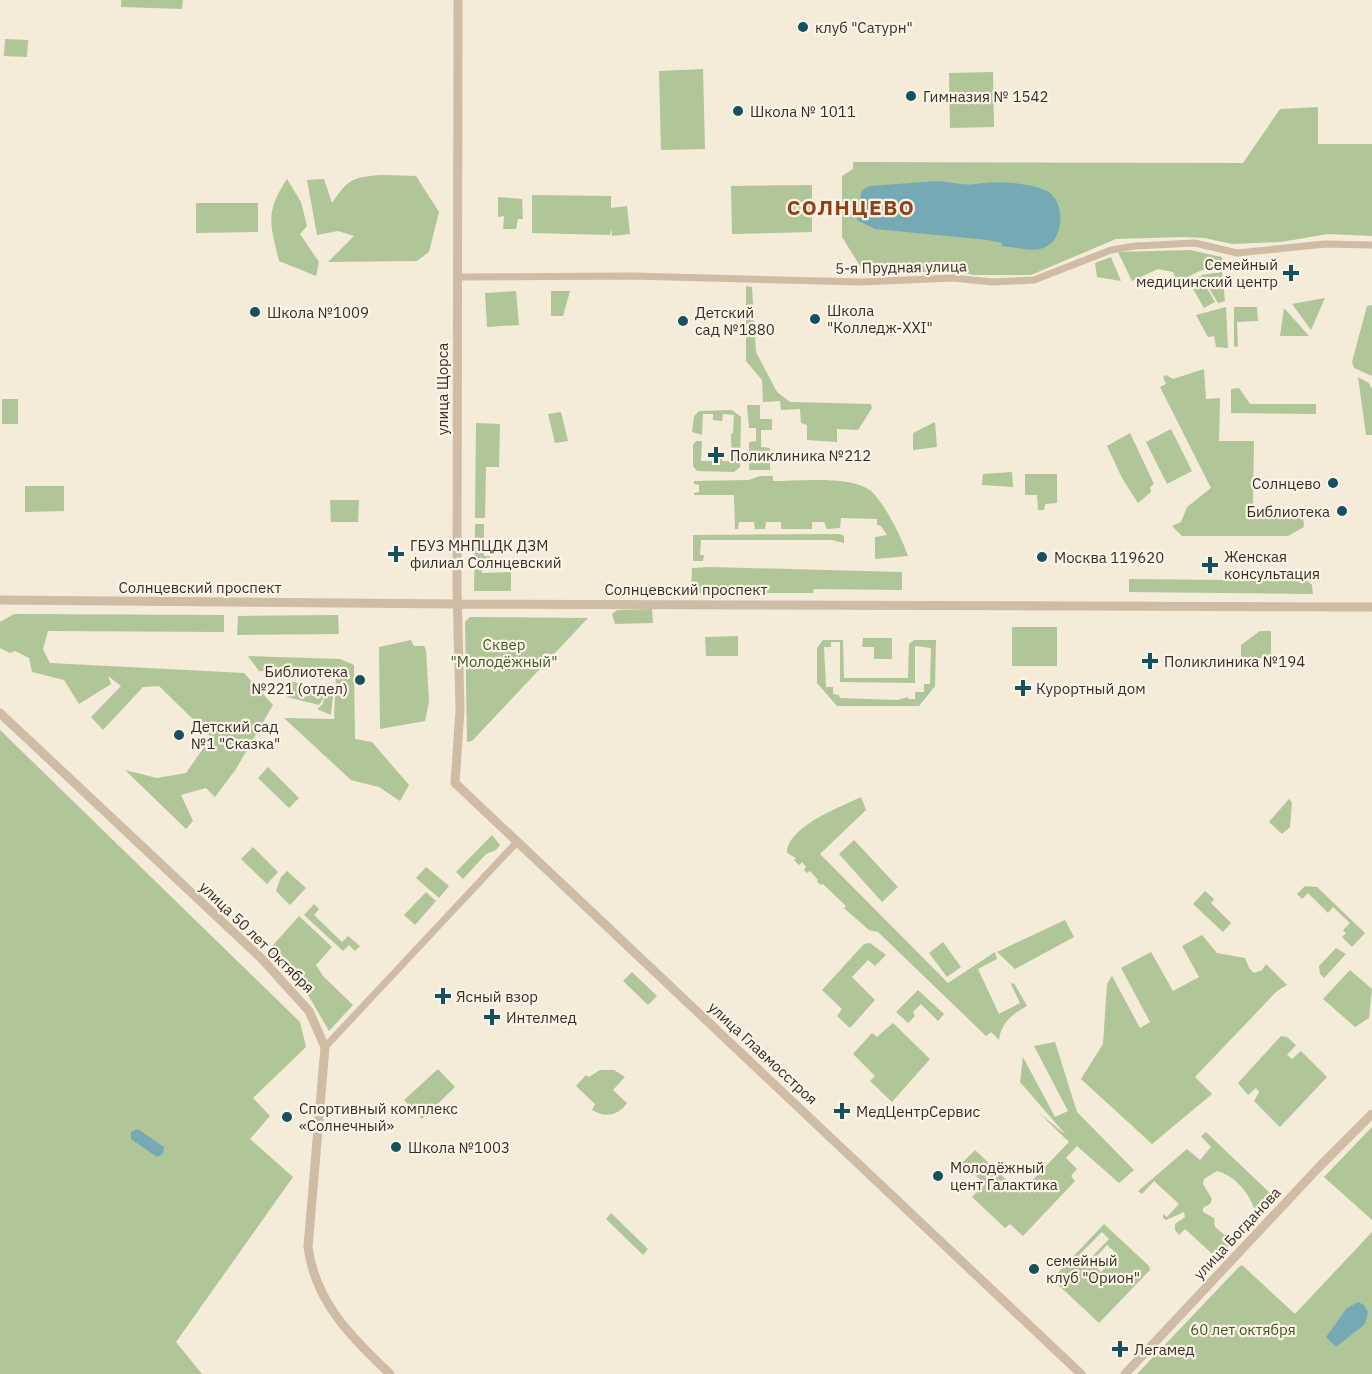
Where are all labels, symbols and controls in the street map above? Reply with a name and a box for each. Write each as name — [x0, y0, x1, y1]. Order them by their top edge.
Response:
place label: клуб "Сатурн" — [815, 18, 913, 37]
marker: клуб "Сатурн" — [796, 20, 810, 34]
place label: Гимназия № 1542 — [923, 87, 1049, 106]
marker: Гимназия № 1542 — [904, 89, 918, 103]
place label: Школа № 1011 — [750, 102, 856, 121]
marker: Школа № 1011 — [731, 104, 745, 118]
district label: СОЛНЦЕВО — [787, 193, 915, 221]
place label: Семейный медицинский центр — [1136, 255, 1278, 291]
street label: 5-я Прудная улица — [835, 256, 967, 278]
marker: Семейный медицинский центр — [1282, 264, 1300, 282]
place label: Школа "Колледж-XXI" — [827, 301, 933, 337]
place label: Школа №1009 — [267, 303, 369, 322]
place label: Детский сад №1880 — [695, 303, 775, 339]
marker: Школа №1009 — [248, 305, 262, 319]
marker: Школа "Колледж-XXI" — [808, 312, 822, 326]
marker: Детский сад №1880 — [676, 314, 690, 328]
street label: улица Щорса — [433, 343, 452, 435]
marker: Поликлиника №212 — [707, 446, 725, 464]
place label: Поликлиника №212 — [730, 446, 871, 465]
place label: Солнцево — [1252, 474, 1321, 493]
marker: Солнцево — [1326, 476, 1340, 490]
place label: Библиотека — [1247, 502, 1330, 521]
marker: Библиотека — [1335, 504, 1349, 518]
place label: ГБУЗ МНПЦДК ДЗМ филиал Солнцевский — [410, 536, 562, 572]
marker: ГБУЗ МНПЦДК ДЗМ филиал Солнцевский — [387, 545, 405, 563]
place label: Женская консультация — [1224, 547, 1320, 583]
place label: Москва 119620 — [1054, 548, 1164, 567]
marker: Москва 119620 — [1035, 550, 1049, 564]
marker: Женская консультация — [1201, 556, 1219, 574]
street label: Солнцевский проспект — [119, 578, 281, 597]
street label: Солнцевский проспект — [605, 580, 767, 599]
park label: Сквер "Молодёжный" — [451, 635, 557, 671]
marker: Поликлиника №194 — [1141, 652, 1159, 670]
place label: Поликлиника №194 — [1164, 652, 1305, 671]
place label: Библиотека №221 (отдел) — [251, 662, 348, 698]
marker: Библиотека №221 (отдел) — [353, 673, 367, 687]
marker: Курортный дом — [1014, 679, 1032, 697]
place label: Курортный дом — [1036, 679, 1146, 698]
place label: Детский сад №1 "Сказка" — [191, 717, 280, 753]
marker: Детский сад №1 "Сказка" — [172, 728, 186, 742]
street label: улица 50 лет Октября — [195, 877, 319, 997]
marker: Ясный взор — [434, 987, 452, 1005]
place label: Ясный взор — [456, 987, 538, 1006]
street label: улица Главмосстроя — [704, 997, 822, 1109]
marker: Интелмед — [483, 1008, 501, 1026]
place label: Интелмед — [506, 1008, 577, 1027]
place label: Спортивный комплекс «Солнечный» — [299, 1099, 458, 1135]
marker: МедЦентрСервис — [833, 1102, 851, 1120]
place label: МедЦентрСервис — [856, 1102, 981, 1121]
marker: Спортивный комплекс «Солнечный» — [280, 1110, 294, 1124]
place label: Школа №1003 — [408, 1138, 510, 1157]
marker: Школа №1003 — [389, 1140, 403, 1154]
place label: Молодёжный цент Галактика — [950, 1158, 1058, 1194]
marker: Молодёжный цент Галактика — [931, 1169, 945, 1183]
street label: улица Богданова — [1189, 1183, 1285, 1283]
place label: семейный клуб "Орион" — [1046, 1251, 1140, 1287]
marker: семейный клуб "Орион" — [1027, 1262, 1041, 1276]
park label: 60 лет октября — [1190, 1320, 1296, 1339]
marker: Легамед — [1111, 1340, 1129, 1358]
place label: Легамед — [1134, 1340, 1194, 1359]

